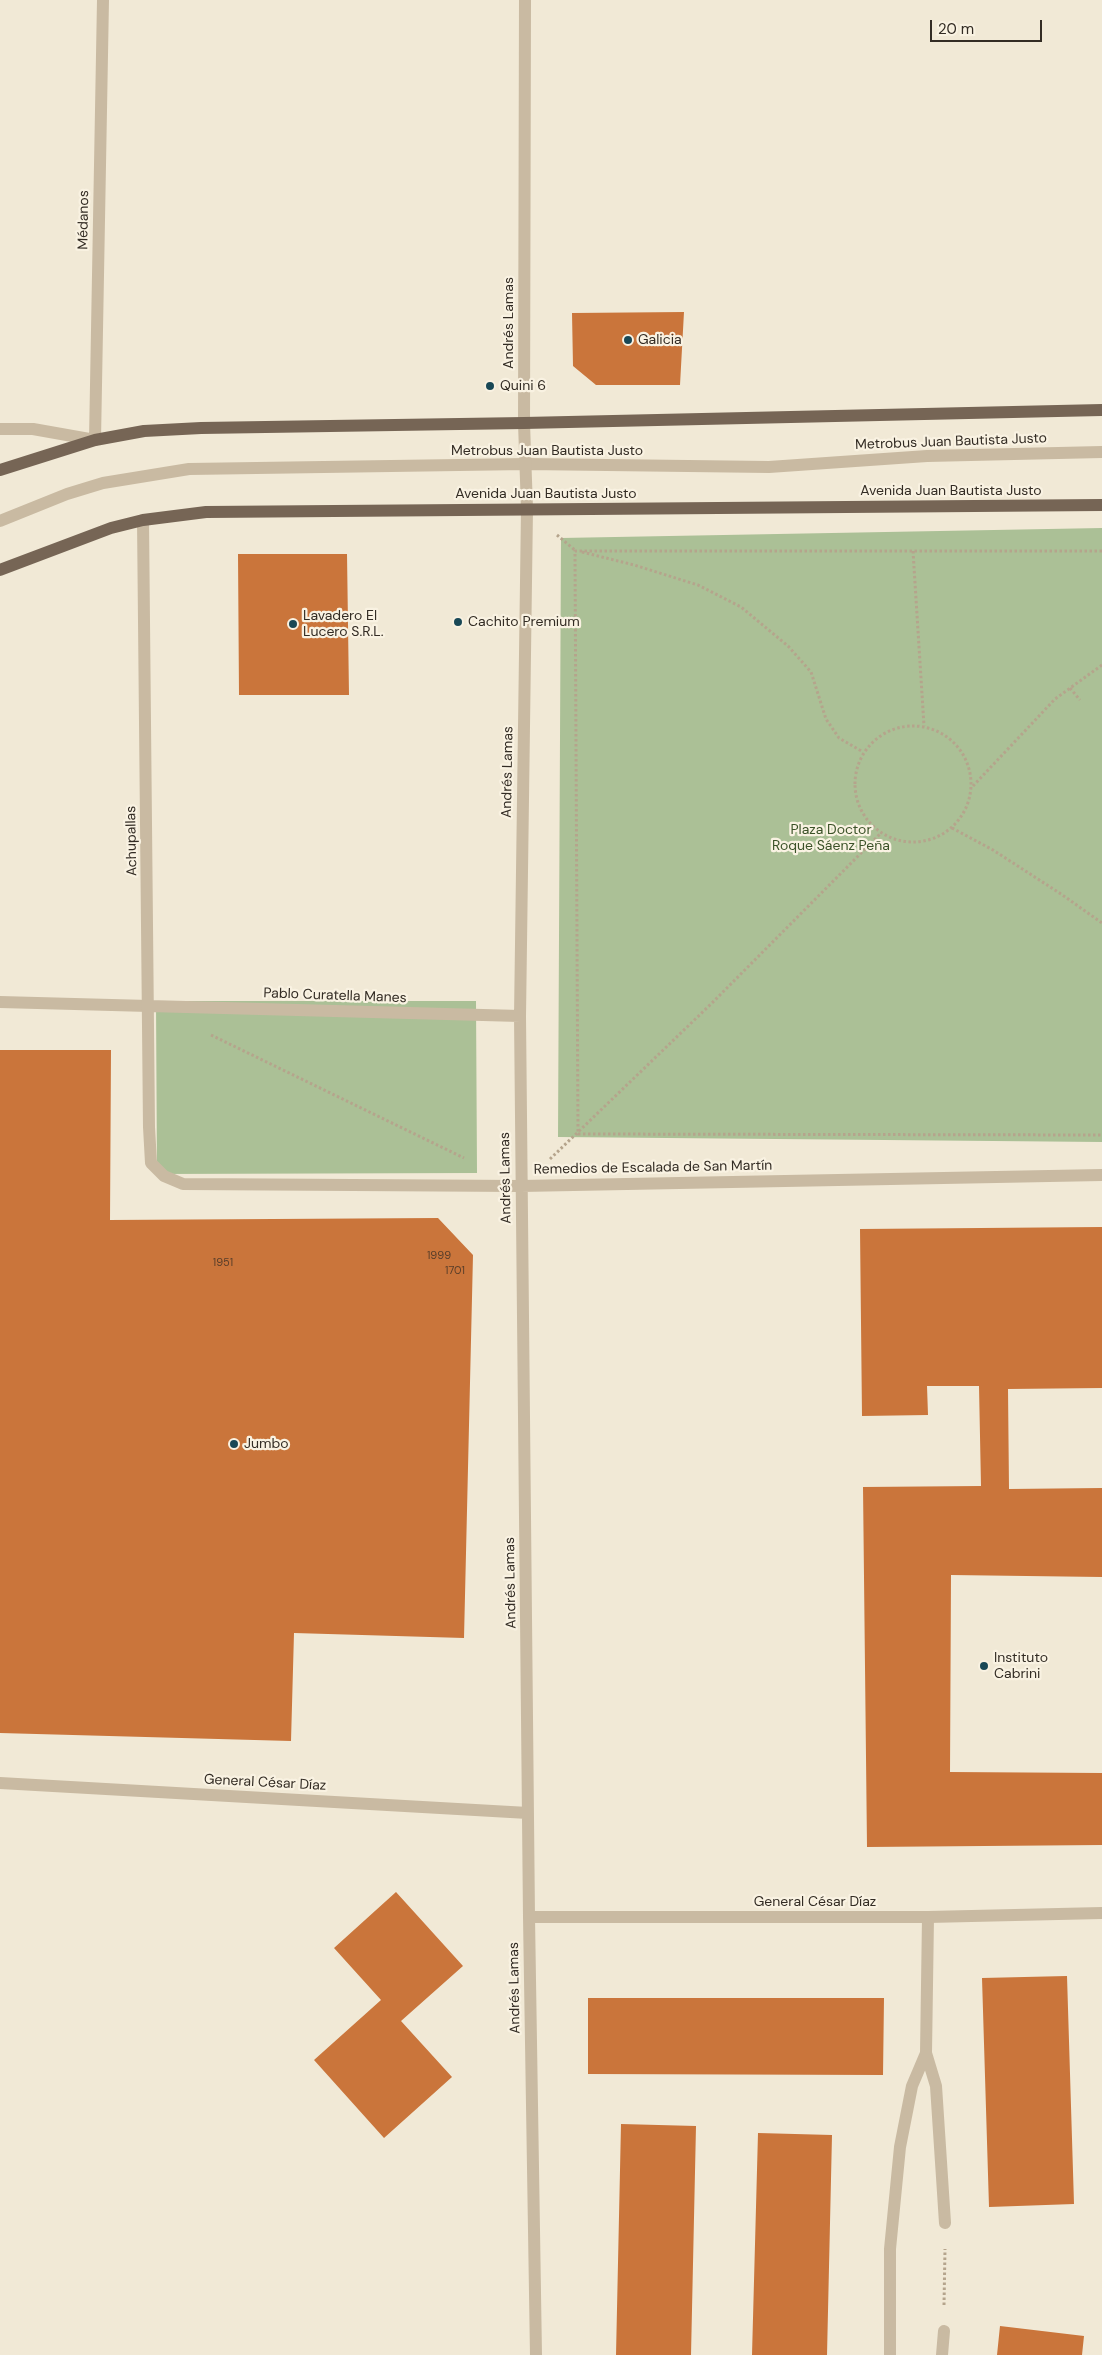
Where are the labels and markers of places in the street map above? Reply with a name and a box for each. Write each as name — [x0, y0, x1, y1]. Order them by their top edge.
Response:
place label: Galicia — [638, 332, 682, 348]
marker: Galicia — [622, 334, 634, 346]
place label: Quini 6 — [500, 378, 546, 394]
marker: Quini 6 — [484, 380, 496, 392]
place label: Lavadero El Lucero S.R.L. — [303, 608, 383, 640]
place label: Cachito Premium — [468, 614, 580, 630]
marker: Cachito Premium — [452, 616, 464, 628]
marker: Lavadero El Lucero S.R.L. — [287, 618, 299, 630]
place label: Jumbo — [244, 1436, 289, 1452]
marker: Jumbo — [228, 1438, 240, 1450]
place label: Instituto Cabrini — [994, 1650, 1048, 1682]
marker: Instituto Cabrini — [978, 1660, 990, 1672]

